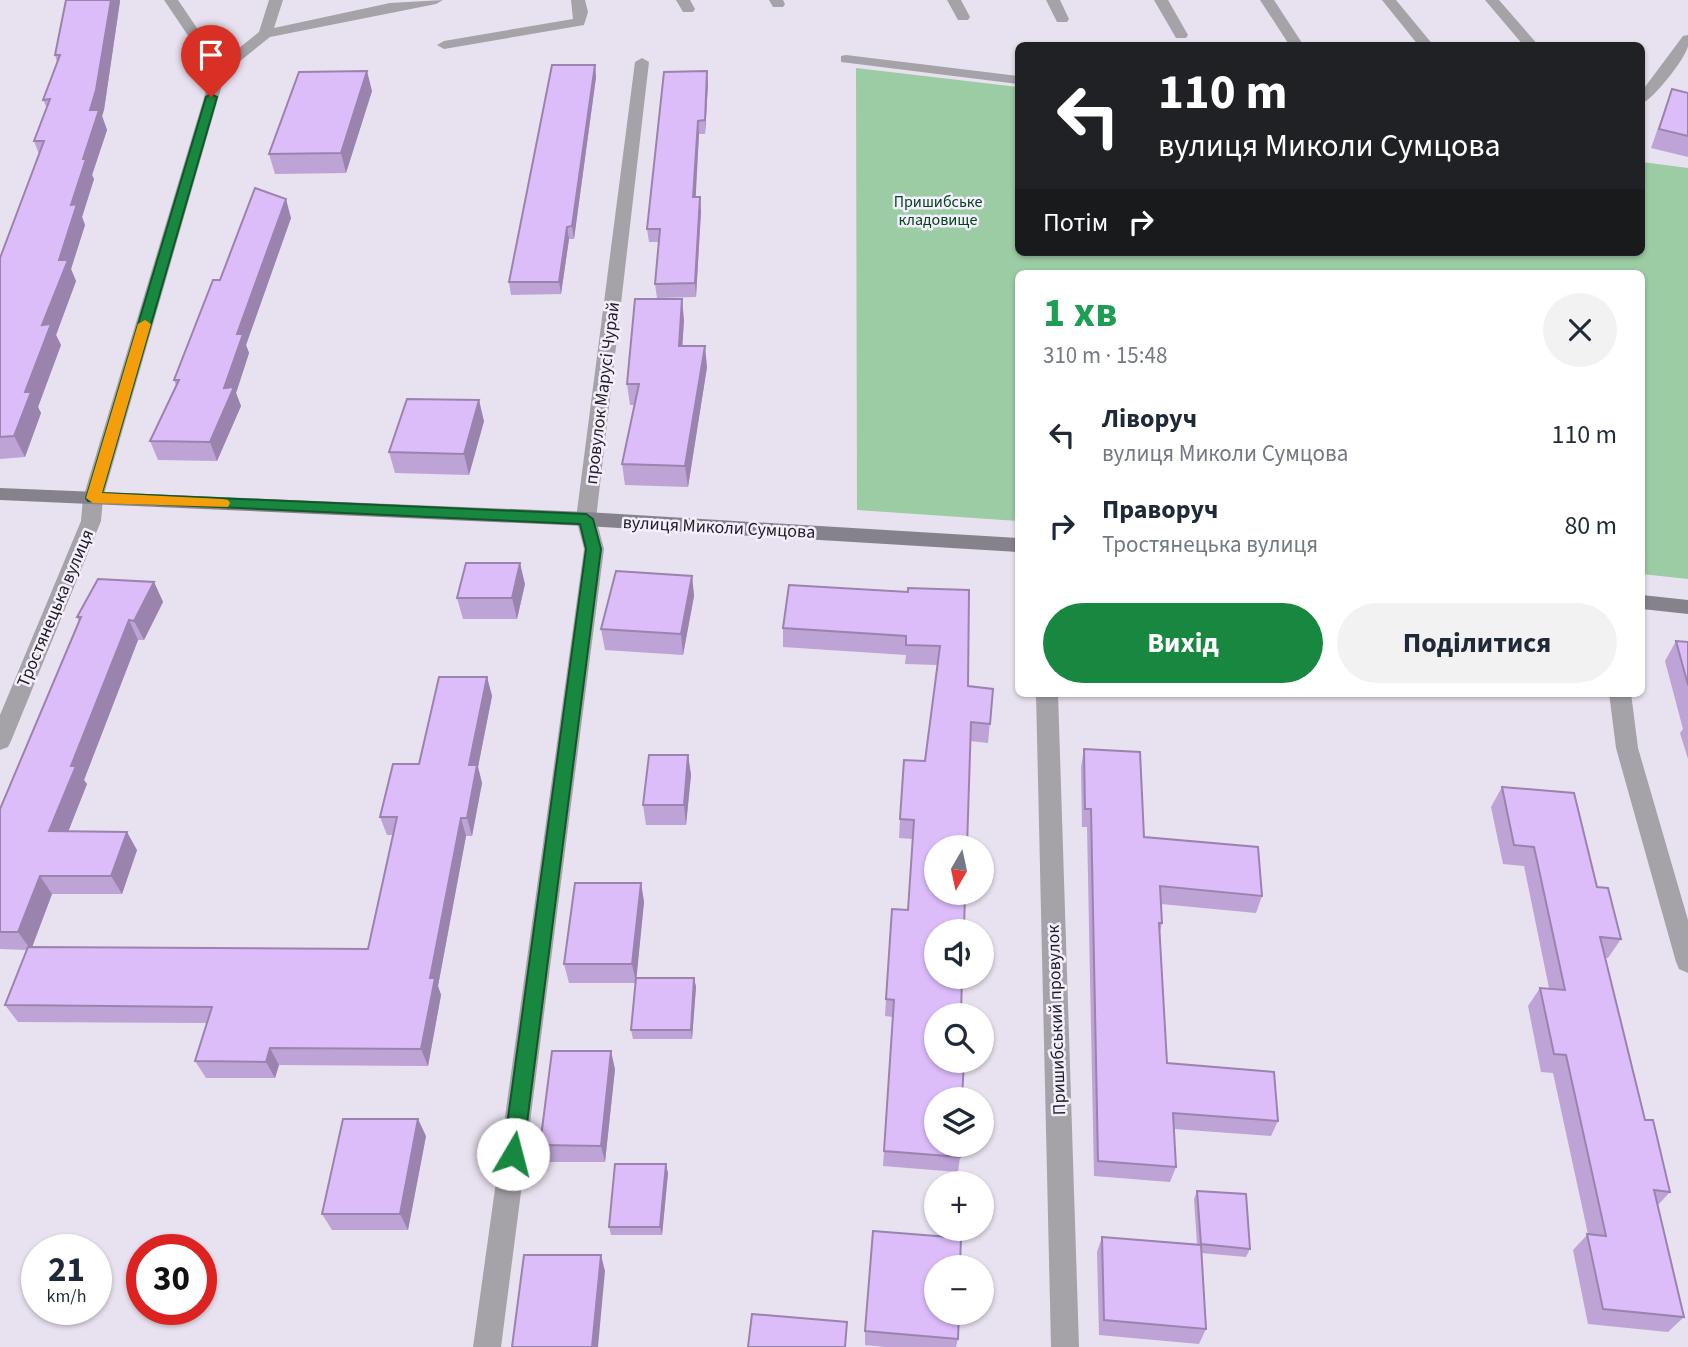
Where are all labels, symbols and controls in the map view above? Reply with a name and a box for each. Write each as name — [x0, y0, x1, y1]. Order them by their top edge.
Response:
pin — [181, 25, 241, 97]
icon: arrive — [192, 36, 230, 74]
text: 110 m — [1158, 58, 1287, 128]
icon: left — [1043, 70, 1134, 161]
text: вулиця Миколи Сумцова — [1158, 123, 1501, 169]
park label: Пришибське кладовище — [894, 191, 982, 231]
icon: right — [1122, 203, 1160, 241]
text: Потім — [1043, 204, 1108, 241]
text: 1 хв — [1043, 283, 1117, 343]
button: close — [1543, 293, 1617, 367]
street label: провулок Марусі Чурай — [579, 300, 626, 486]
text: 310 m · 15:48 — [1043, 339, 1167, 372]
text: Ліворуч — [1102, 400, 1197, 437]
icon: left — [1043, 416, 1081, 454]
text: 110 m — [1551, 416, 1617, 453]
text: вулиця Миколи Сумцова — [1102, 437, 1348, 470]
text: Праворуч — [1102, 491, 1218, 528]
icon: right — [1043, 507, 1081, 545]
text: 80 m — [1564, 507, 1617, 544]
street label: вулиця Миколи Сумцова — [622, 510, 816, 545]
street label: Тростянецька вулиця — [11, 525, 100, 691]
text: Тростянецька вулиця — [1102, 528, 1318, 561]
button: Вихід — [1043, 603, 1323, 683]
button: Поділитися — [1337, 603, 1617, 683]
north arrow — [924, 835, 994, 905]
map controls — [924, 835, 994, 1325]
button: sound — [924, 919, 994, 989]
street label: Пришибський провулок — [1041, 924, 1072, 1116]
button: search — [924, 1003, 994, 1073]
button: layers — [924, 1087, 994, 1157]
position arrow — [476, 1117, 550, 1191]
button: + — [924, 1171, 994, 1241]
speed limit sign: 30 — [126, 1234, 217, 1325]
text: 21 — [48, 1245, 85, 1295]
button: − — [924, 1255, 994, 1325]
text: km/h — [47, 1284, 86, 1309]

